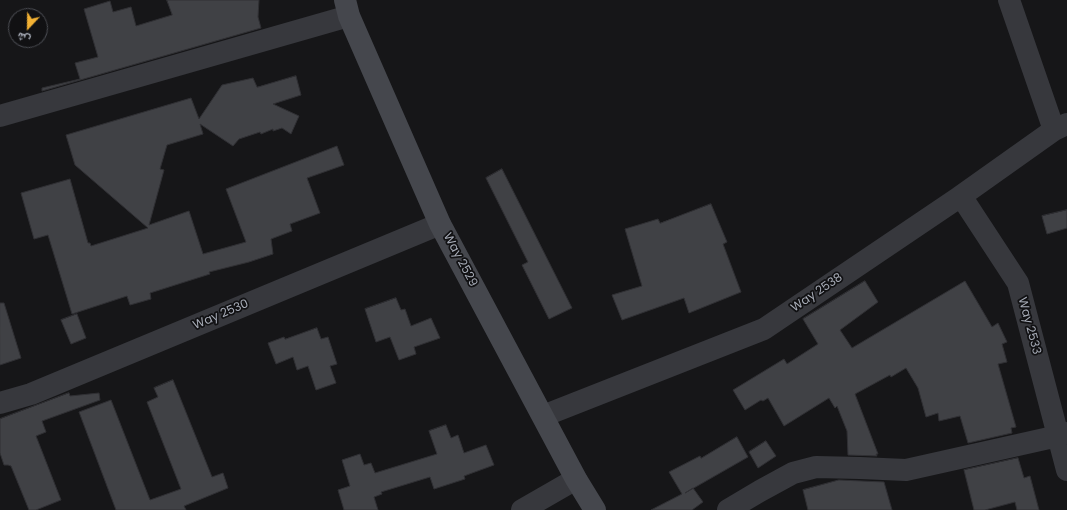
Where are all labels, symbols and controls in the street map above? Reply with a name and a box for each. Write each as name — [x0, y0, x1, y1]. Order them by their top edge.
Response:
north arrow — [8, 8, 48, 48]
text: ش — [15, 28, 33, 48]
street label: Way 2529 — [440, 231, 480, 289]
street label: Way 2538 — [789, 271, 845, 315]
street label: Way 2533 — [1014, 296, 1044, 356]
street label: Way 2530 — [191, 297, 251, 333]

